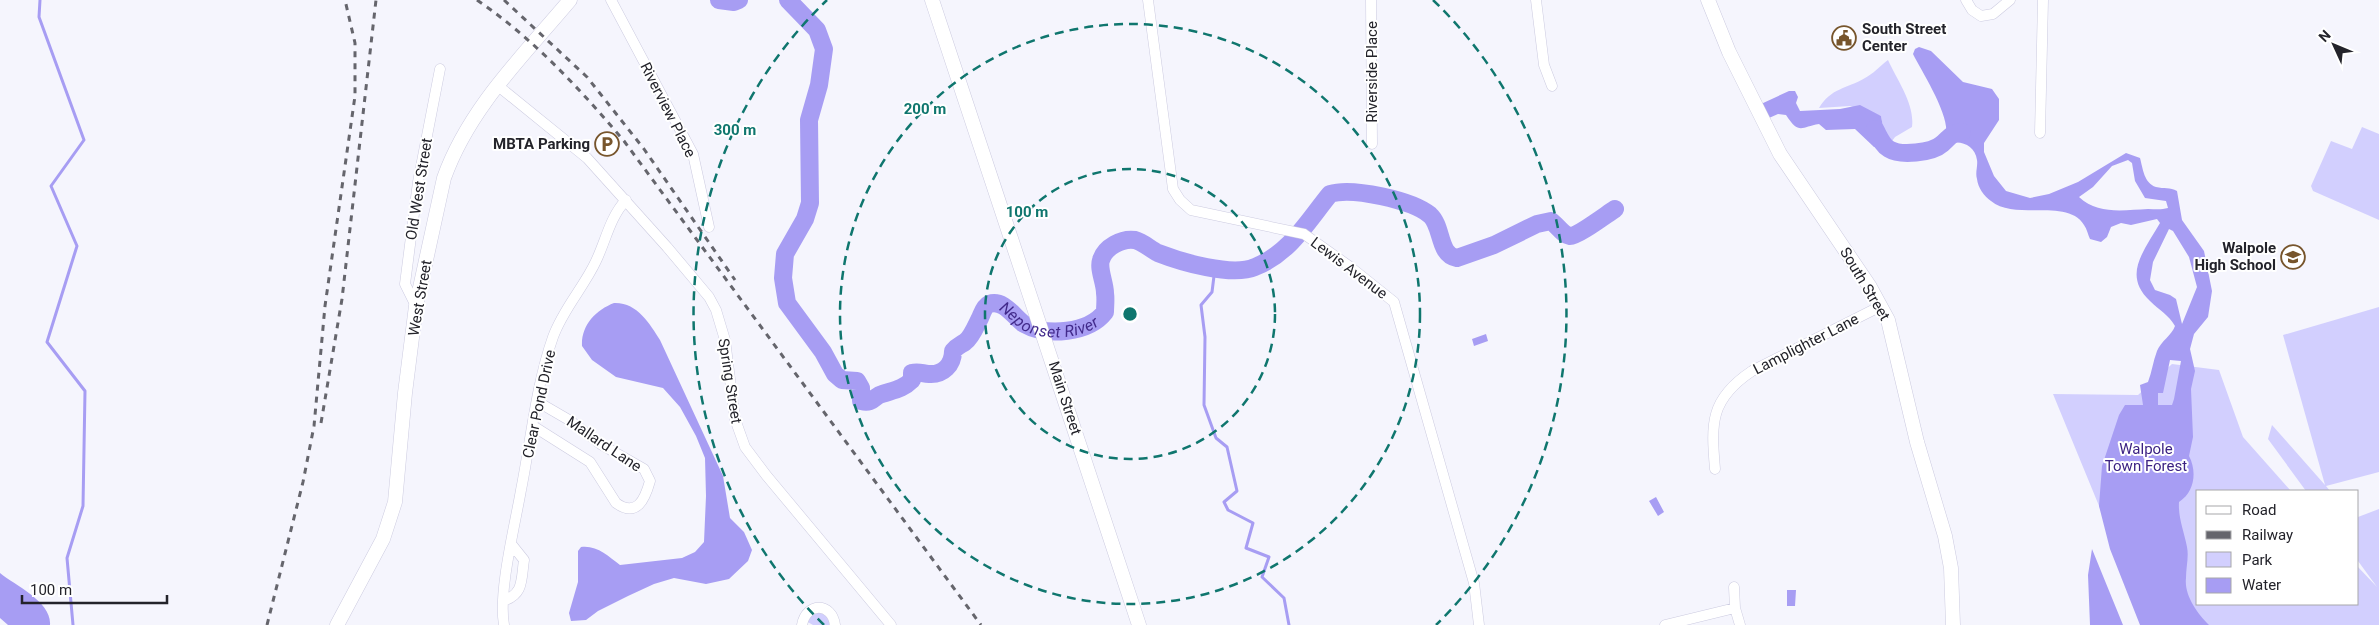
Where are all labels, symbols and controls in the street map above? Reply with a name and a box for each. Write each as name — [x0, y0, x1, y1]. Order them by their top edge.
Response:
place label: South Street Center — [1862, 20, 1946, 55]
north arrow — [2309, 20, 2359, 70]
street label: Riverside Place — [1363, 21, 1381, 123]
public building icon: South Street Center — [1831, 25, 1857, 51]
text: N — [2315, 27, 2334, 45]
street label: Riverview Place — [636, 60, 700, 161]
text: 200 m — [904, 100, 946, 118]
text: 300 m — [714, 121, 756, 139]
parking icon: MBTA Parking — [594, 131, 620, 157]
place label: MBTA Parking — [493, 135, 590, 153]
street label: Old West Street — [402, 137, 436, 241]
text: 100 m — [1006, 203, 1048, 221]
street label: Lewis Avenue — [1307, 233, 1391, 303]
place label: Walpole High School — [2194, 239, 2276, 274]
street label: South Street — [1836, 244, 1894, 324]
school or university icon: Walpole High School — [2280, 244, 2306, 270]
street label: West Street — [404, 258, 436, 337]
water label: Neponset River — [996, 297, 1103, 342]
centre of rings — [1121, 305, 1139, 323]
street label: Lamplighter Lane — [1750, 310, 1862, 378]
street label: Spring Street — [714, 337, 746, 425]
street label: Clear Pond Drive — [519, 348, 559, 460]
street label: Main Street — [1045, 359, 1085, 437]
street label: Mallard Lane — [563, 412, 645, 476]
park label: Walpole Town Forest — [2105, 440, 2187, 475]
legend — [2196, 490, 2359, 605]
text: Road — [2242, 501, 2276, 519]
text: Railway — [2242, 526, 2293, 544]
text: Park — [2242, 551, 2273, 569]
scale bar — [22, 572, 168, 604]
text: Water — [2242, 576, 2281, 594]
text: 100 m — [30, 581, 72, 599]

